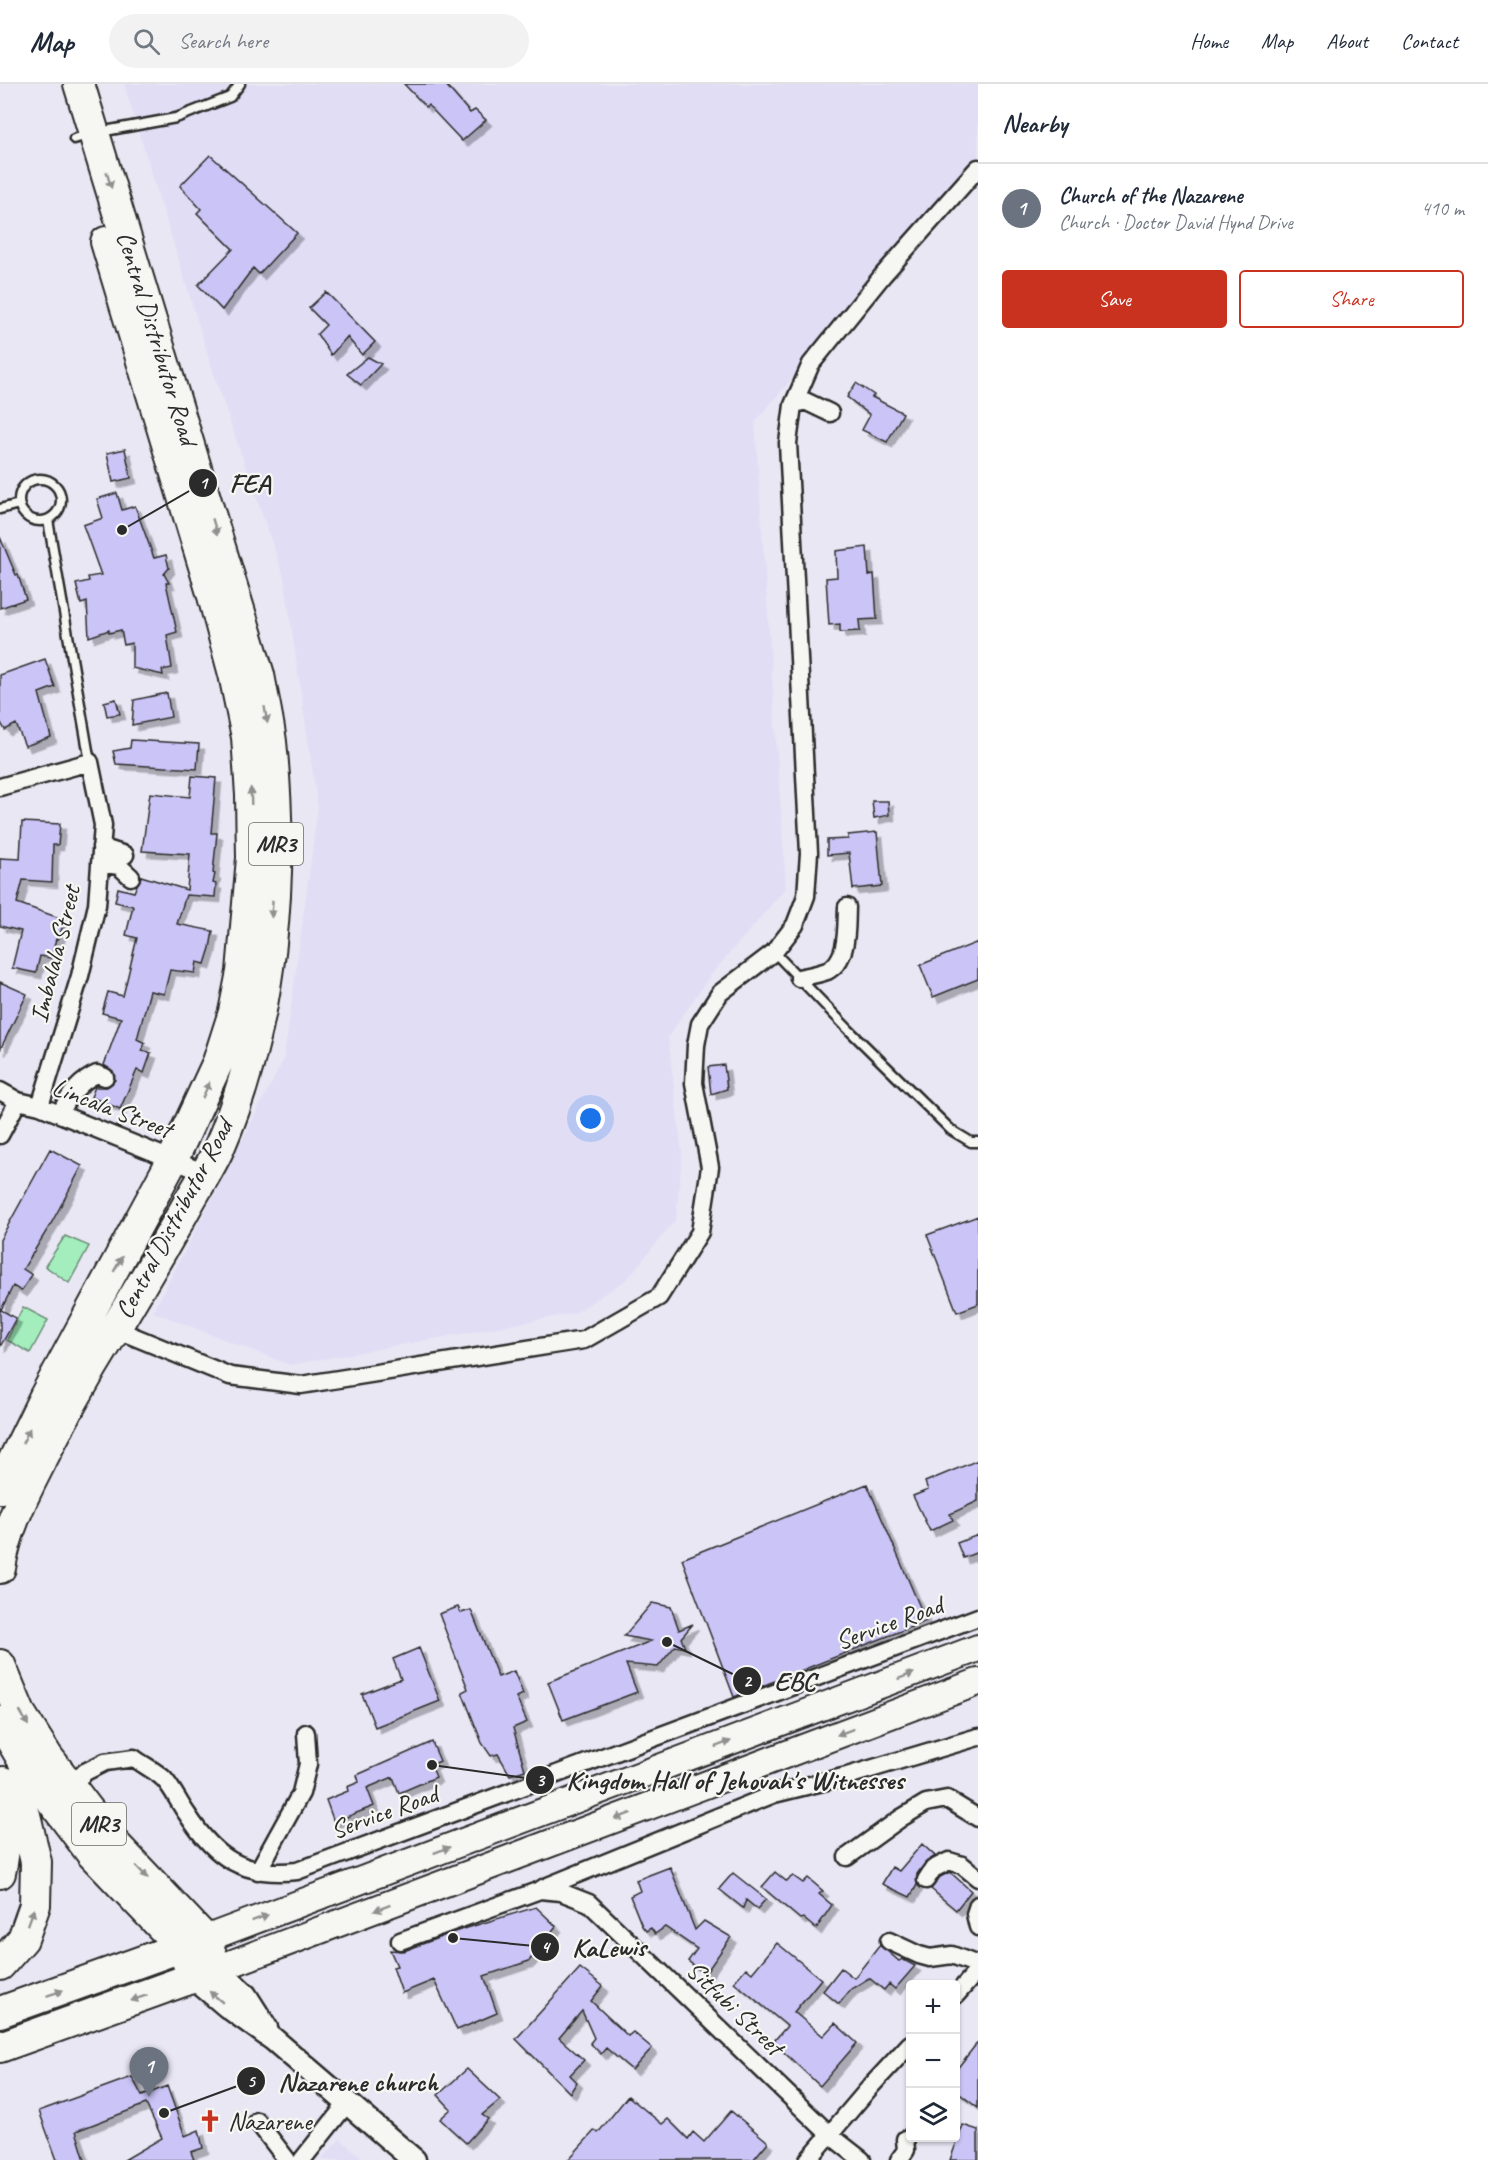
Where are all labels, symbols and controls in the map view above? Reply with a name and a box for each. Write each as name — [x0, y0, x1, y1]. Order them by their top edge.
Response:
search box — [109, 14, 529, 68]
text: Map — [30, 24, 73, 59]
icon: search — [130, 25, 163, 58]
text: Search here — [178, 27, 268, 55]
text: Home — [1190, 28, 1228, 54]
text: Map — [1261, 28, 1293, 54]
text: About — [1326, 28, 1368, 54]
text: Contact — [1401, 28, 1458, 54]
text: Nearby — [1002, 107, 1067, 140]
one-way arrow — [105, 171, 114, 189]
text: Church of the Nazarene — [1059, 182, 1242, 210]
text: 1 — [1017, 196, 1026, 221]
text: 410 m — [1421, 196, 1464, 221]
text: Church · Doctor David Hynd Drive — [1059, 210, 1293, 235]
street label: Central Distributor Road — [109, 227, 206, 452]
button: Save — [1002, 270, 1227, 328]
button: Share — [1239, 270, 1464, 328]
callout: FEA — [188, 460, 282, 505]
text: FEA — [230, 466, 272, 500]
text: 1 — [199, 472, 209, 494]
one-way arrow — [211, 518, 220, 536]
one-way arrow — [262, 706, 271, 725]
one-way arrow — [246, 787, 255, 806]
road number: MR3 — [249, 823, 303, 865]
street label: Imbalala Street — [22, 880, 89, 1026]
one-way arrow — [268, 900, 277, 919]
street label: Lincala Street — [48, 1070, 180, 1147]
one-way arrow — [201, 1081, 210, 1098]
your location — [576, 1104, 605, 1133]
street label: Central Distributor Road — [108, 1110, 242, 1324]
one-way arrow — [113, 1255, 123, 1272]
one-way arrow — [21, 1427, 30, 1444]
street label: Service Road — [831, 1587, 951, 1658]
callout: EBC — [732, 1659, 827, 1704]
text: EBC — [774, 1664, 819, 1698]
text: 2 — [743, 1670, 753, 1692]
one-way arrow — [897, 1670, 915, 1680]
one-way arrow — [18, 1710, 29, 1726]
one-way arrow — [836, 1728, 854, 1738]
one-way arrow — [714, 1739, 732, 1748]
callout: Kingdom Hall of Jehovah's Witnesses — [525, 1757, 916, 1802]
text: Kingdom Hall of Jehovah's Witnesses — [566, 1763, 906, 1797]
text: 3 — [536, 1769, 546, 1791]
street label: Service Road — [326, 1776, 446, 1847]
road number: MR3 — [72, 1803, 126, 1845]
one-way arrow — [614, 1812, 632, 1822]
one-way arrow — [433, 1844, 451, 1854]
one-way arrow — [135, 1865, 149, 1880]
one-way arrow — [373, 1903, 391, 1913]
one-way arrow — [27, 1908, 36, 1926]
one-way arrow — [251, 1913, 269, 1923]
callout: KaLewis — [530, 1924, 658, 1969]
text: KaLewis — [572, 1930, 648, 1964]
text: 4 — [541, 1936, 551, 1958]
street label: Sitfubi Street — [679, 1953, 793, 2065]
map controls — [906, 1980, 960, 2142]
button: + — [906, 1980, 960, 2034]
one-way arrow — [46, 1987, 64, 1997]
one-way arrow — [209, 1991, 224, 2004]
one-way arrow — [130, 1993, 148, 2003]
button: − — [906, 2034, 960, 2088]
pin: 1 — [130, 2048, 168, 2097]
callout: Nazarene church — [236, 2059, 450, 2104]
text: Nazarene church — [278, 2065, 439, 2099]
text: 5 — [247, 2070, 257, 2092]
button: layers — [906, 2088, 960, 2142]
place label: Nazarene — [228, 2105, 314, 2138]
church icon: Nazarene — [197, 2108, 223, 2134]

